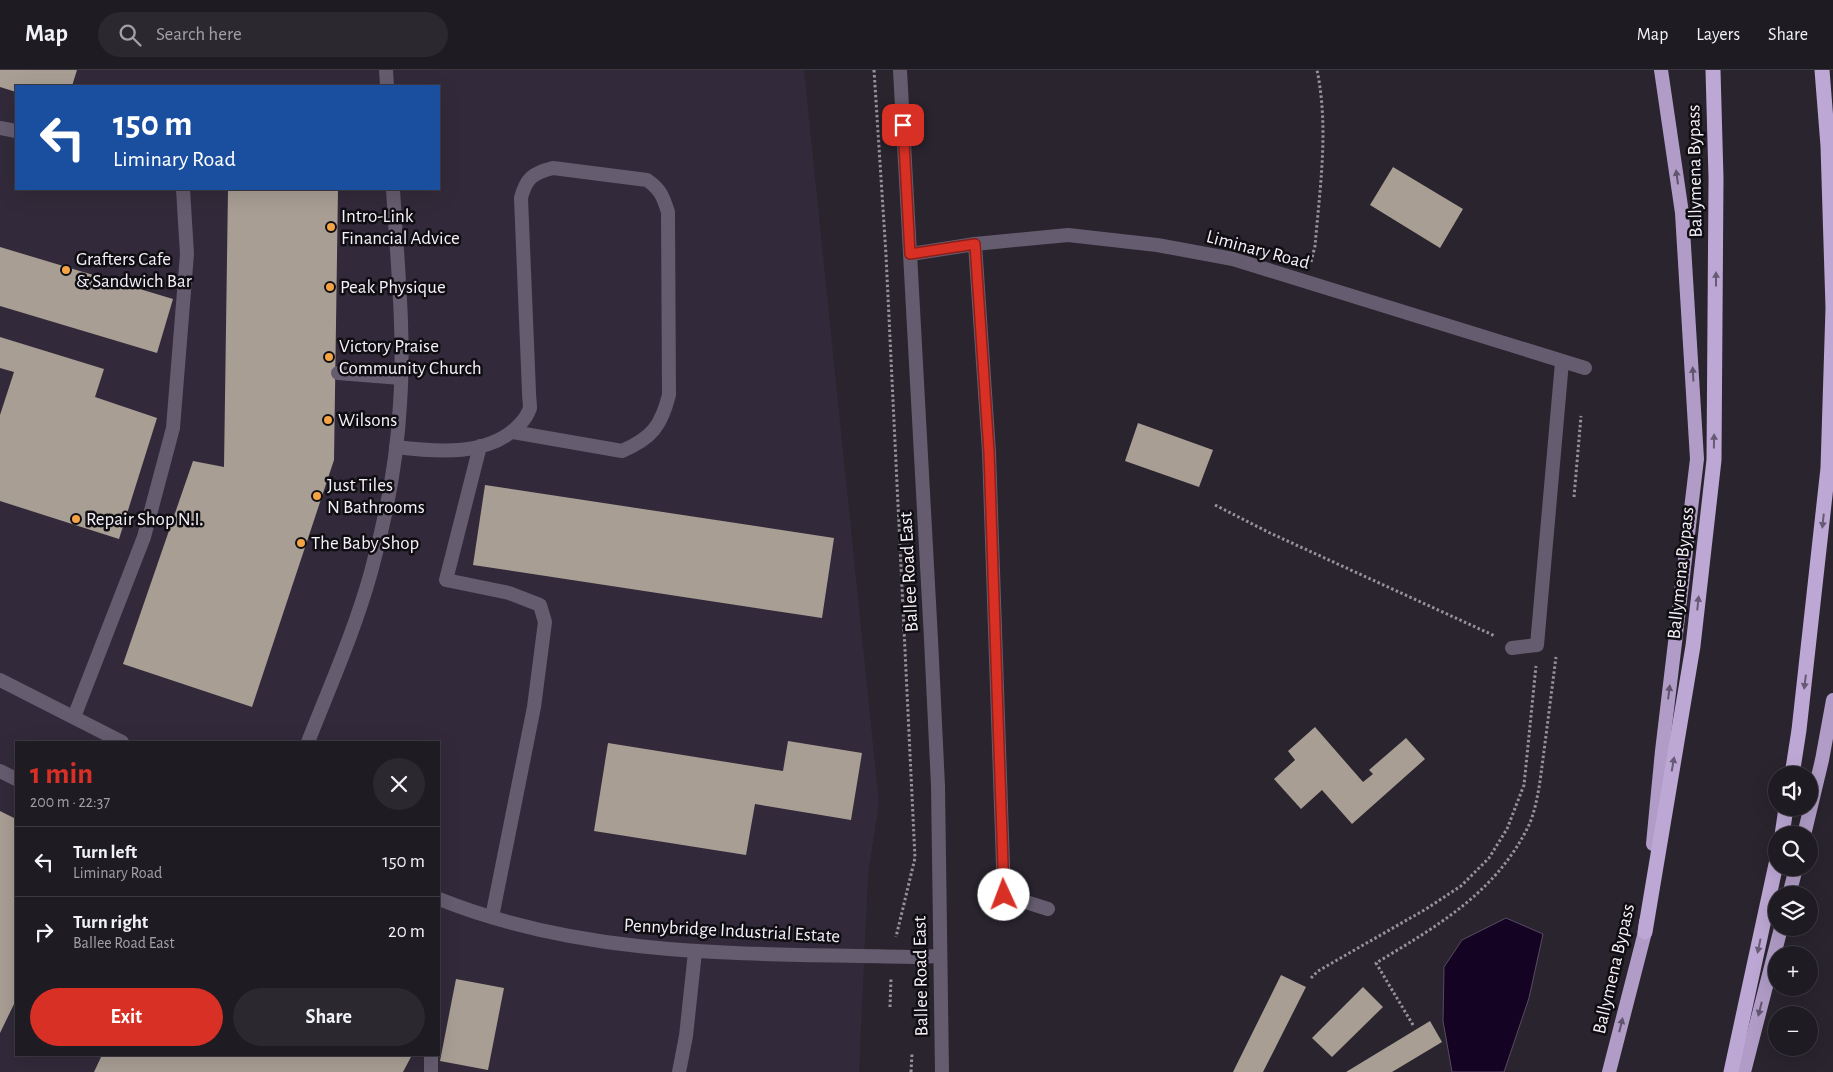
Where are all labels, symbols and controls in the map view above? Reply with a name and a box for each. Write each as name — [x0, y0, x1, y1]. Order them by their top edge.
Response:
search box — [98, 12, 448, 57]
icon: search — [116, 21, 144, 49]
text: Map — [25, 22, 68, 46]
text: Search here — [156, 25, 242, 44]
text: Map — [1637, 26, 1668, 44]
text: Layers — [1696, 26, 1740, 44]
text: Share — [1768, 26, 1808, 44]
pin — [882, 104, 924, 146]
street label: Ballymena Bypass — [1684, 104, 1706, 238]
icon: left — [30, 105, 95, 170]
text: 150 m — [113, 107, 193, 142]
icon: arrive — [889, 111, 917, 139]
text: Liminary Road — [113, 148, 236, 170]
one-way arrow — [1672, 169, 1680, 185]
place label: Intro-Link Financial Advice — [341, 207, 460, 248]
marker: Intro-Link Financial Advice — [325, 221, 337, 233]
street label: Liminary Road — [1204, 227, 1312, 273]
place label: Grafters Cafe & Sandwich Bar — [76, 250, 192, 291]
marker: Grafters Cafe & Sandwich Bar — [60, 264, 72, 276]
one-way arrow — [1712, 271, 1720, 287]
place label: Peak Physique — [340, 278, 446, 297]
marker: Peak Physique — [324, 281, 336, 293]
place label: Victory Praise Community Church — [339, 337, 482, 378]
marker: Victory Praise Community Church — [323, 351, 335, 363]
one-way arrow — [1688, 366, 1696, 382]
place label: Wilsons — [338, 411, 397, 430]
marker: Wilsons — [322, 414, 334, 426]
one-way arrow — [1710, 433, 1718, 449]
place label: Just Tiles N Bathrooms — [327, 476, 425, 517]
marker: Just Tiles N Bathrooms — [311, 490, 323, 502]
street label: Ballymena Bypass — [1665, 506, 1697, 640]
place label: Repair Shop N.I. — [86, 510, 203, 529]
street label: Ballee Road East — [896, 511, 922, 633]
marker: Repair Shop N.I. — [70, 513, 82, 525]
one-way arrow — [1819, 513, 1827, 529]
place label: The Baby Shop — [311, 534, 419, 553]
marker: The Baby Shop — [295, 537, 307, 549]
one-way arrow — [1694, 595, 1702, 611]
one-way arrow — [1801, 674, 1809, 690]
one-way arrow — [1665, 684, 1673, 700]
one-way arrow — [1670, 755, 1678, 771]
button: close — [373, 758, 425, 810]
text: 1 min — [30, 759, 93, 789]
map controls — [1768, 766, 1818, 1056]
button: sound — [1768, 766, 1818, 816]
text: 200 m · 22:37 — [30, 794, 110, 810]
button: search — [1768, 826, 1818, 876]
text: Turn left — [73, 843, 137, 862]
icon: left — [30, 848, 58, 876]
text: 150 m — [382, 852, 425, 871]
text: Liminary Road — [73, 865, 162, 881]
position arrow — [977, 868, 1029, 920]
button: layers — [1768, 886, 1818, 936]
street label: Ballymena Bypass — [1590, 902, 1638, 1036]
text: Turn right — [73, 913, 148, 932]
street label: Pennybridge Industrial Estate — [623, 916, 841, 946]
street label: Ballee Road East — [910, 916, 932, 1036]
icon: right — [30, 918, 58, 946]
text: 20 m — [388, 922, 425, 941]
text: Ballee Road East — [73, 935, 175, 951]
one-way arrow — [1754, 939, 1762, 955]
button: + — [1768, 946, 1818, 996]
button: Exit — [30, 988, 223, 1046]
button: Share — [233, 988, 425, 1046]
one-way arrow — [1756, 1001, 1764, 1016]
button: − — [1768, 1006, 1818, 1056]
one-way arrow — [1618, 1017, 1626, 1032]

